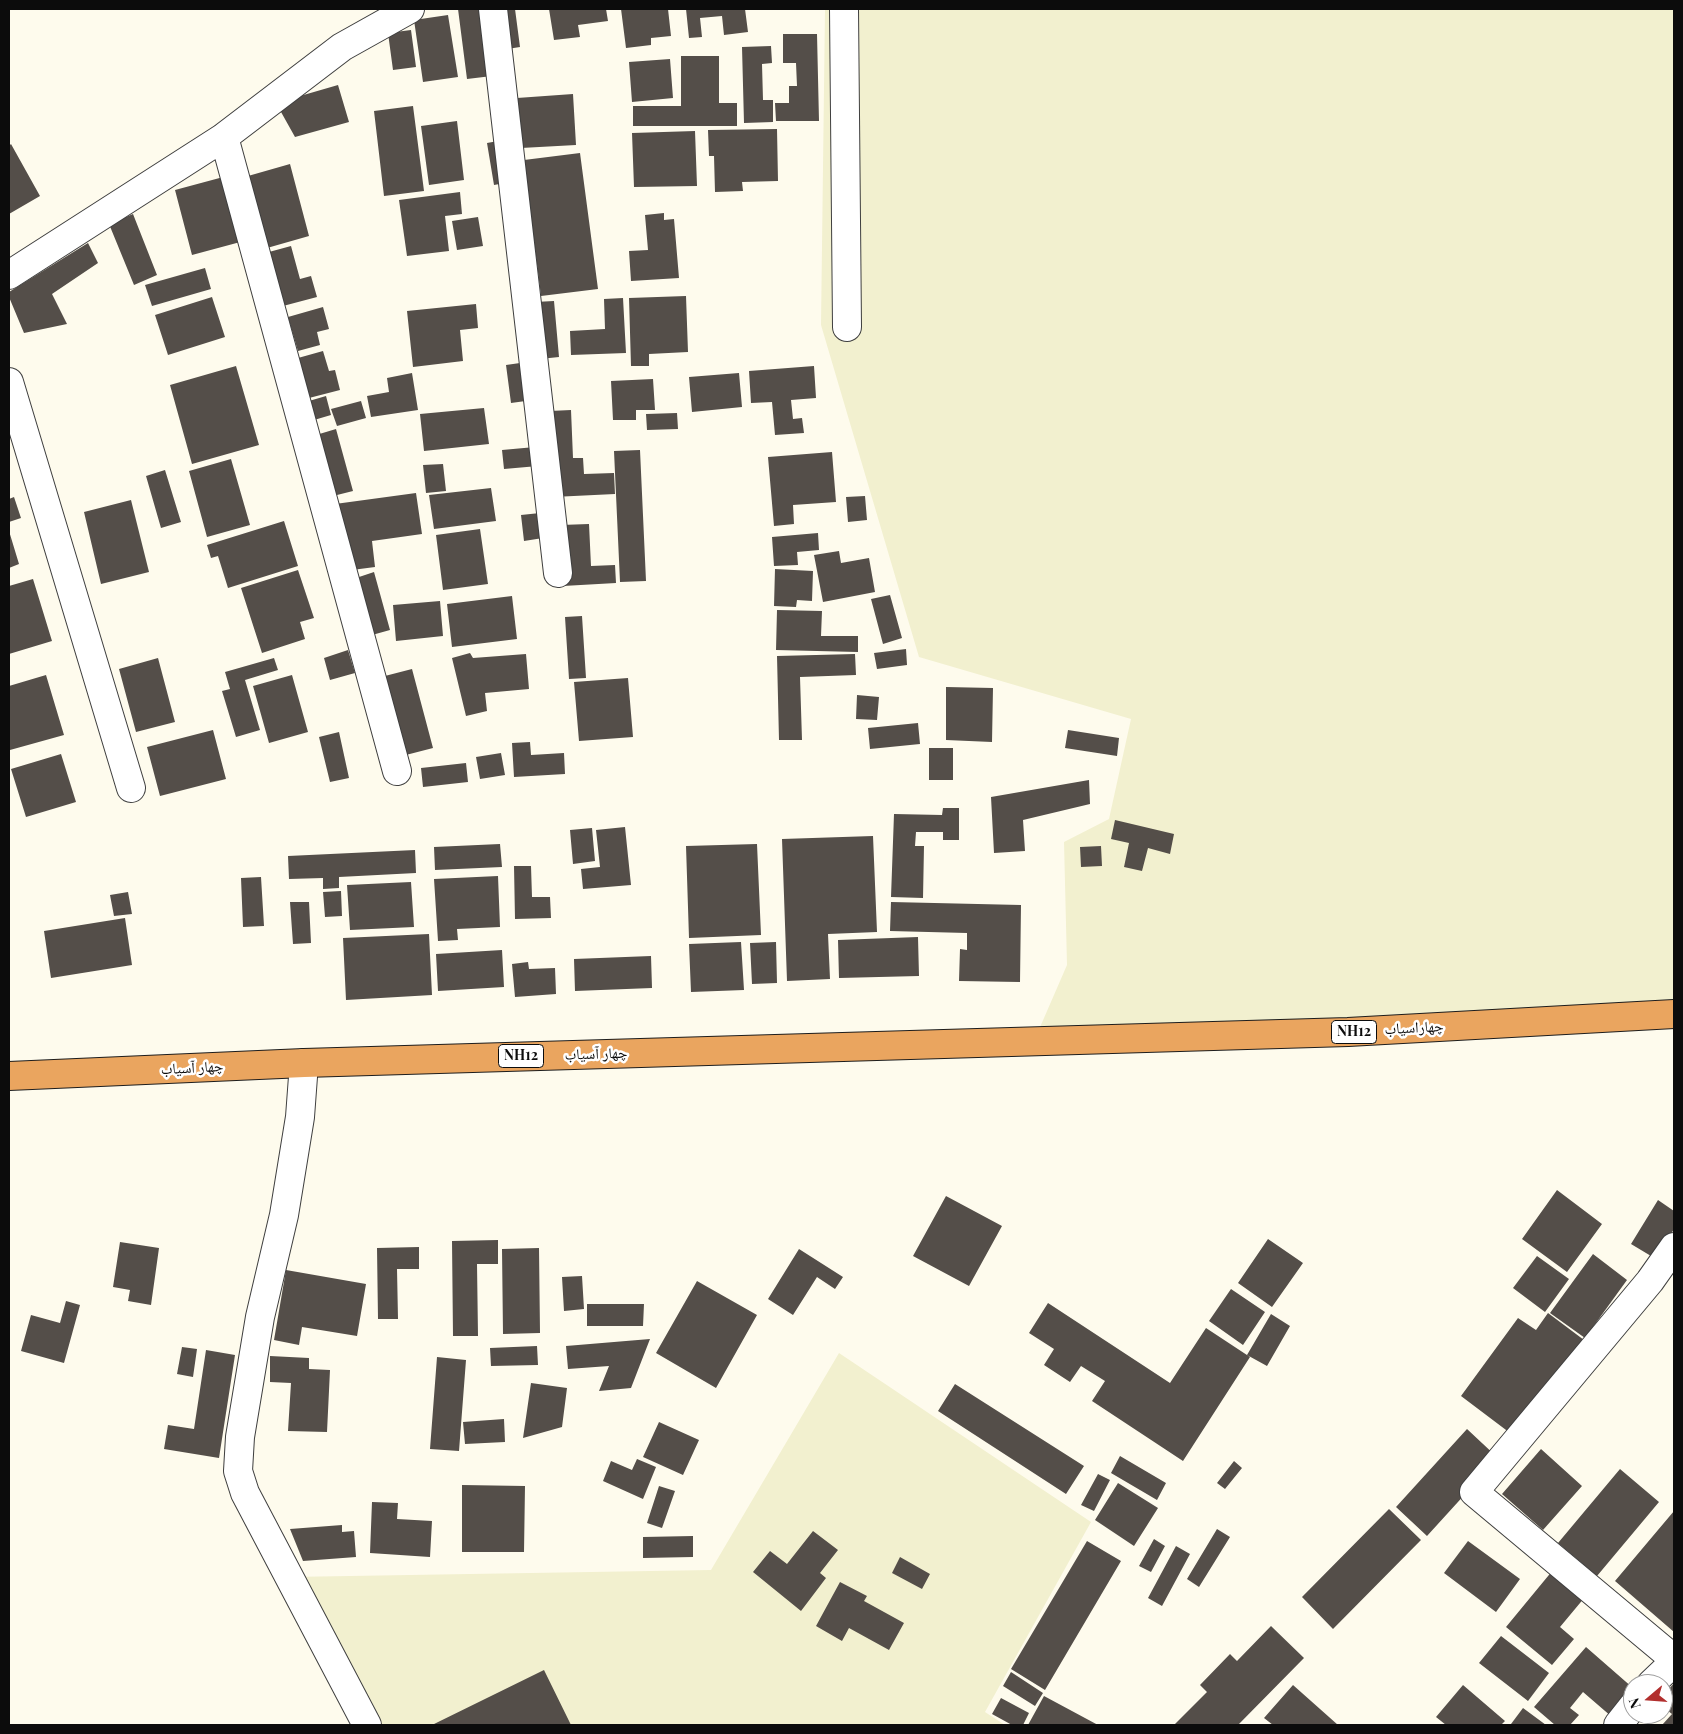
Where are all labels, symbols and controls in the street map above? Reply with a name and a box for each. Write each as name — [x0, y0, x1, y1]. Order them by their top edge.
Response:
street label: چهاراسیاب — [1384, 1017, 1444, 1039]
road number: NH12 — [1332, 1020, 1376, 1044]
road number: NH12 — [498, 1044, 544, 1068]
street label: چهار آسیاب — [564, 1044, 628, 1064]
street label: چهار آسیاب — [160, 1057, 224, 1079]
north arrow — [1623, 1674, 1673, 1724]
text: N — [1624, 1696, 1645, 1711]

